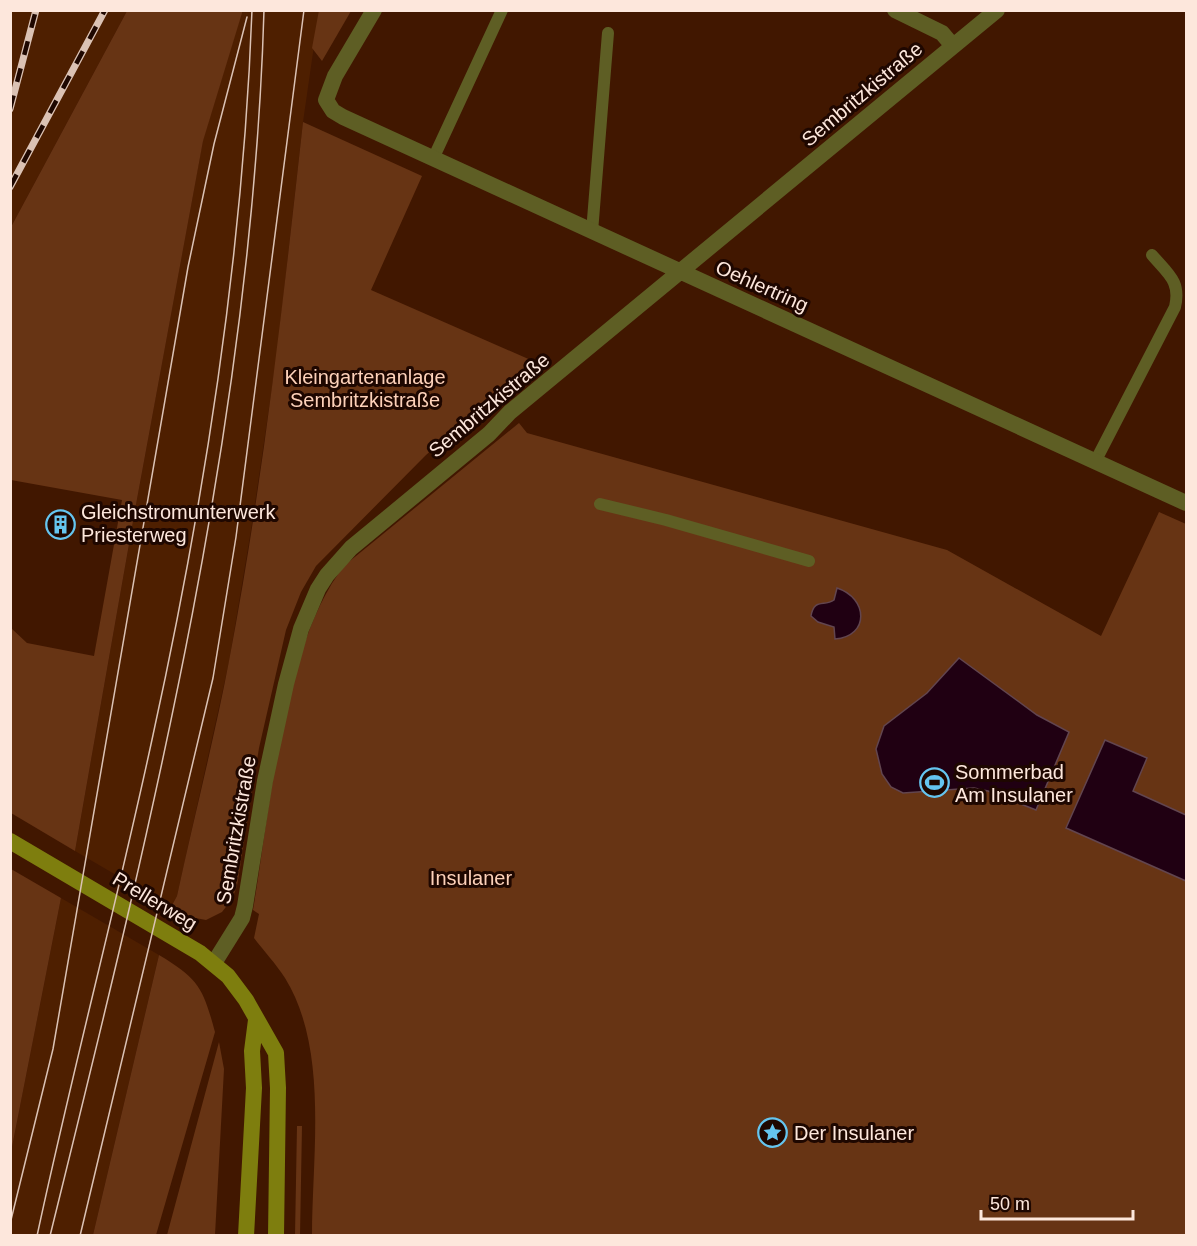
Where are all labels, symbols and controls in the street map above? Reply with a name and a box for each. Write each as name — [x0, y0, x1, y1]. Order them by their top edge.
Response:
street label: Sembritzkistraße — [797, 37, 927, 151]
street label: Oehlertring — [712, 256, 812, 316]
street label: Sembritzkistraße — [424, 348, 554, 462]
park label: Kleingartenanlage Sembritzkistraße — [284, 366, 446, 411]
place label: Gleichstromunterwerk Priesterweg — [81, 501, 277, 546]
building icon: Gleichstromunterwerk Priesterweg — [44, 508, 76, 540]
street label: Sembritzkistraße — [212, 754, 260, 906]
place label: Sommerbad Am Insulaner — [955, 761, 1073, 806]
sports icon: Sommerbad Am Insulaner — [918, 767, 950, 799]
street label: Prellerweg — [109, 867, 201, 935]
park label: Insulaner — [430, 867, 512, 889]
place icon: Der Insulaner — [757, 1117, 789, 1149]
place label: Der Insulaner — [794, 1122, 914, 1144]
scale bar — [981, 1183, 1132, 1221]
text: 50 m — [990, 1194, 1030, 1214]

